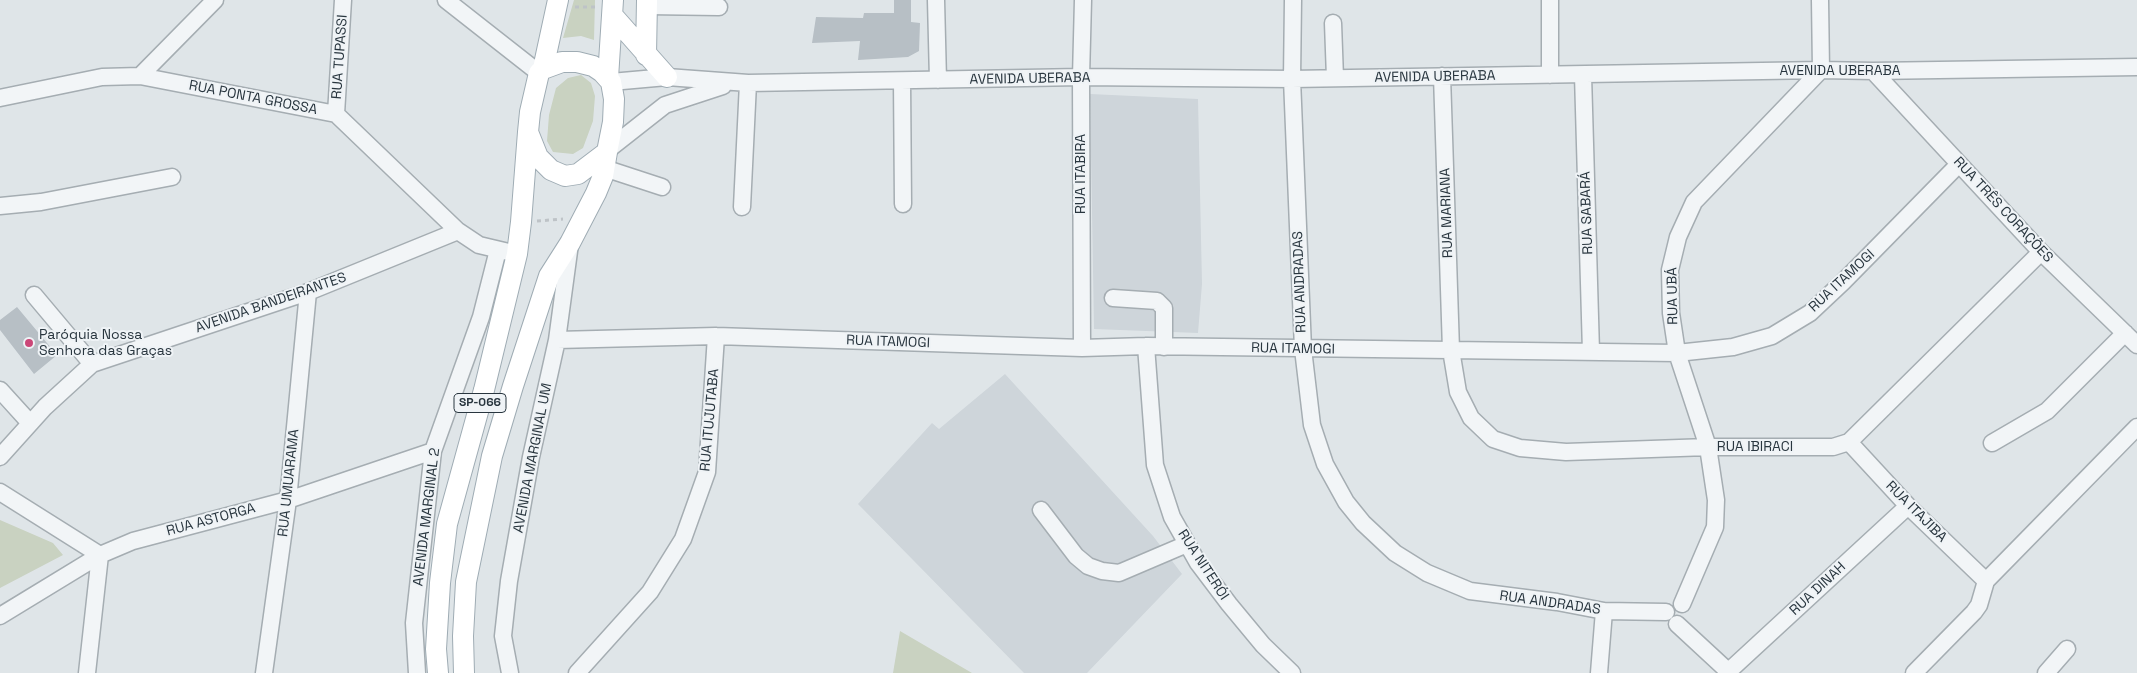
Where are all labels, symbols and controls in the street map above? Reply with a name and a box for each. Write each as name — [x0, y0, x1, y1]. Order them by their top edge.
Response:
street label: RUA TUPASSI — [329, 14, 351, 100]
street label: AVENIDA UBERABA — [1779, 63, 1901, 79]
street label: AVENIDA UBERABA — [1374, 68, 1496, 86]
street label: AVENIDA UBERABA — [969, 70, 1091, 88]
street label: RUA PONTA GROSSA — [187, 77, 319, 119]
street label: RUA ITABIRA — [1073, 134, 1089, 214]
street label: RUA TRÊS CORAÇÕES — [1950, 154, 2056, 266]
street label: RUA MARIANA — [1437, 167, 1457, 259]
street label: RUA SABARÁ — [1577, 171, 1597, 255]
street label: RUA ANDRADAS — [1290, 231, 1310, 333]
street label: RUA ITAMOGI — [1806, 246, 1878, 316]
street label: RUA UBÁ — [1664, 267, 1682, 325]
street label: AVENIDA BANDEIRANTES — [193, 269, 349, 337]
place label: Paróquia Nossa Senhora das Graças — [39, 327, 172, 360]
street label: RUA ITAMOGI — [846, 332, 930, 352]
marker: Paróquia Nossa Senhora das Graças — [23, 337, 35, 349]
street label: RUA ITAMOGI — [1251, 340, 1335, 358]
street label: RUA ITUJUTABA — [697, 368, 723, 472]
street label: AVENIDA MARGINAL UM — [510, 382, 556, 534]
road number: SP-066 — [454, 393, 506, 412]
street label: RUA UMUARAMA — [275, 428, 303, 538]
street label: RUA IBIRACI — [1717, 439, 1793, 455]
street label: AVENIDA MARGINAL 2 — [410, 447, 444, 587]
street label: RUA ITAJIBA — [1882, 478, 1950, 546]
street label: RUA ASTORGA — [165, 500, 257, 540]
street label: RUA NITERÓI — [1174, 527, 1232, 603]
street label: RUA DINAH — [1787, 559, 1849, 619]
street label: RUA ANDRADAS — [1498, 588, 1602, 618]

